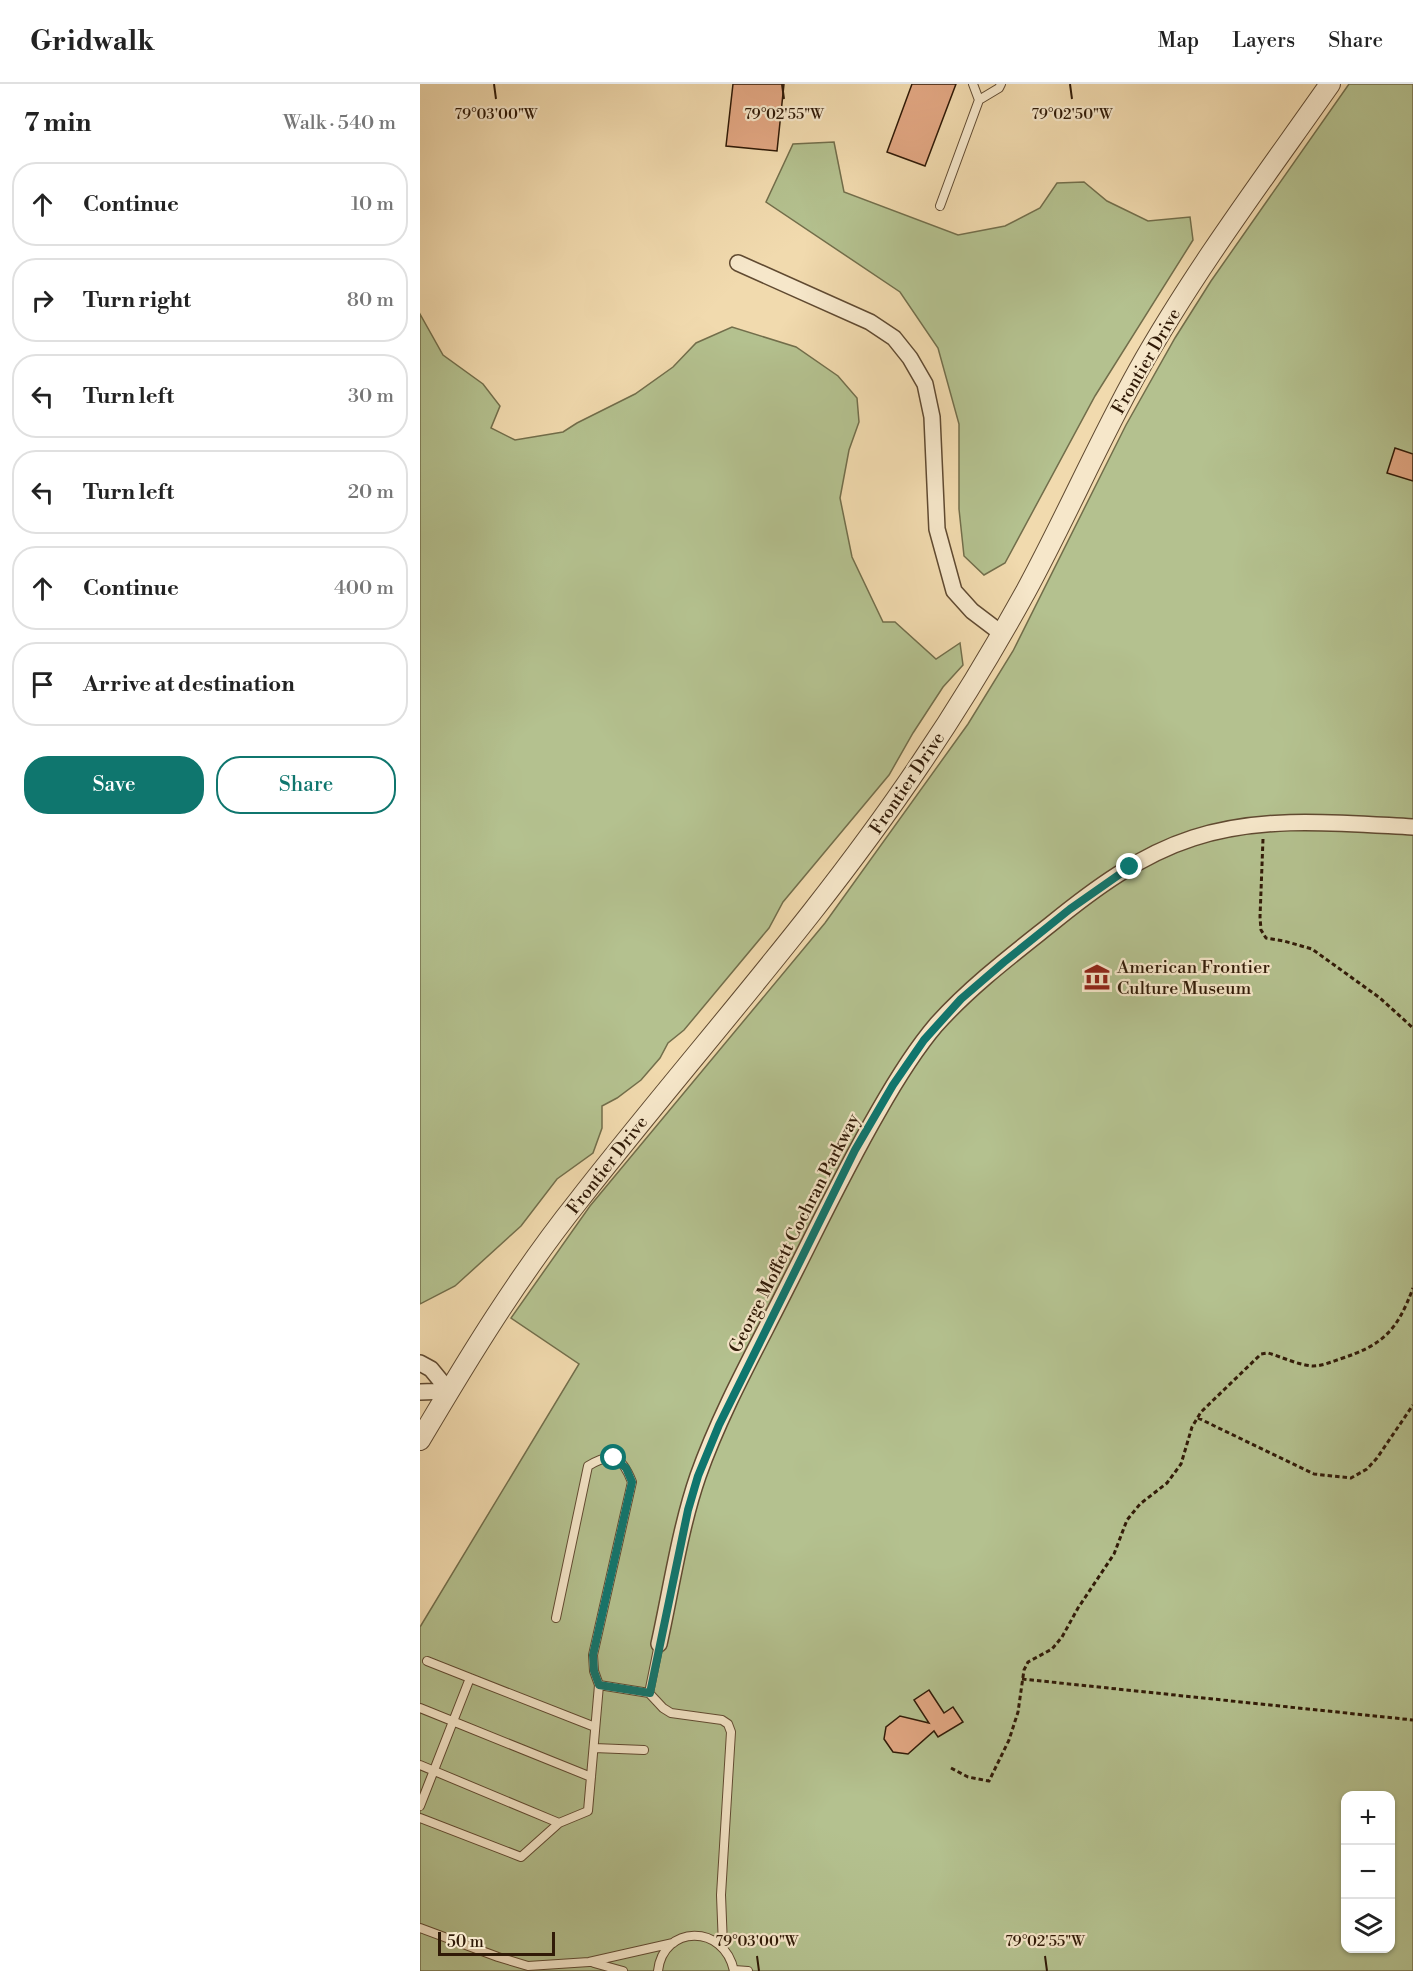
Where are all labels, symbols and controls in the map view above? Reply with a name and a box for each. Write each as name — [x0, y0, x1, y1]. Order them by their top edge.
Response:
text: Gridwalk — [30, 24, 154, 59]
text: Map — [1158, 28, 1199, 54]
text: Layers — [1232, 28, 1295, 54]
text: Share — [1328, 28, 1383, 54]
text: 79°03'00"W — [455, 105, 538, 124]
text: 79°02'55"W — [744, 105, 824, 124]
text: 79°02'50"W — [1031, 105, 1113, 124]
text: 7 min — [24, 107, 91, 139]
text: Walk · 540 m — [283, 111, 396, 136]
icon: ahead — [26, 188, 59, 221]
text: Continue — [83, 191, 179, 218]
text: 10 m — [351, 192, 394, 217]
icon: right — [26, 284, 59, 317]
text: Turn right — [83, 287, 191, 314]
text: 80 m — [347, 288, 394, 313]
street label: Frontier Drive — [1107, 304, 1186, 418]
icon: left — [26, 380, 59, 413]
text: Turn left — [83, 383, 174, 410]
text: 30 m — [348, 384, 394, 409]
icon: left — [26, 476, 59, 509]
text: Turn left — [83, 479, 174, 506]
text: 20 m — [348, 480, 394, 505]
icon: ahead — [26, 572, 59, 605]
text: Continue — [83, 575, 179, 602]
text: 400 m — [334, 576, 394, 601]
icon: arrive — [26, 668, 59, 701]
text: Arrive at destination — [83, 671, 295, 698]
street label: Frontier Drive — [865, 728, 950, 839]
button: Save — [24, 756, 204, 814]
button: Share — [216, 756, 396, 814]
route end — [1116, 853, 1142, 879]
place label: American Frontier Culture Museum — [1116, 956, 1270, 1000]
museum icon: American Frontier Culture Museum — [1082, 962, 1112, 992]
street label: George Moffett Cochran Parkway — [724, 1109, 865, 1357]
street label: Frontier Drive — [562, 1111, 653, 1219]
route start — [600, 1444, 626, 1470]
map controls — [1341, 1791, 1395, 1953]
button: + — [1341, 1791, 1395, 1845]
button: − — [1341, 1845, 1395, 1899]
button: layers — [1341, 1899, 1395, 1953]
scale bar — [438, 1929, 555, 1956]
text: 50 m — [447, 1932, 484, 1952]
text: 79°03'00"W — [716, 1932, 799, 1951]
text: 79°02'55"W — [1005, 1932, 1085, 1951]

